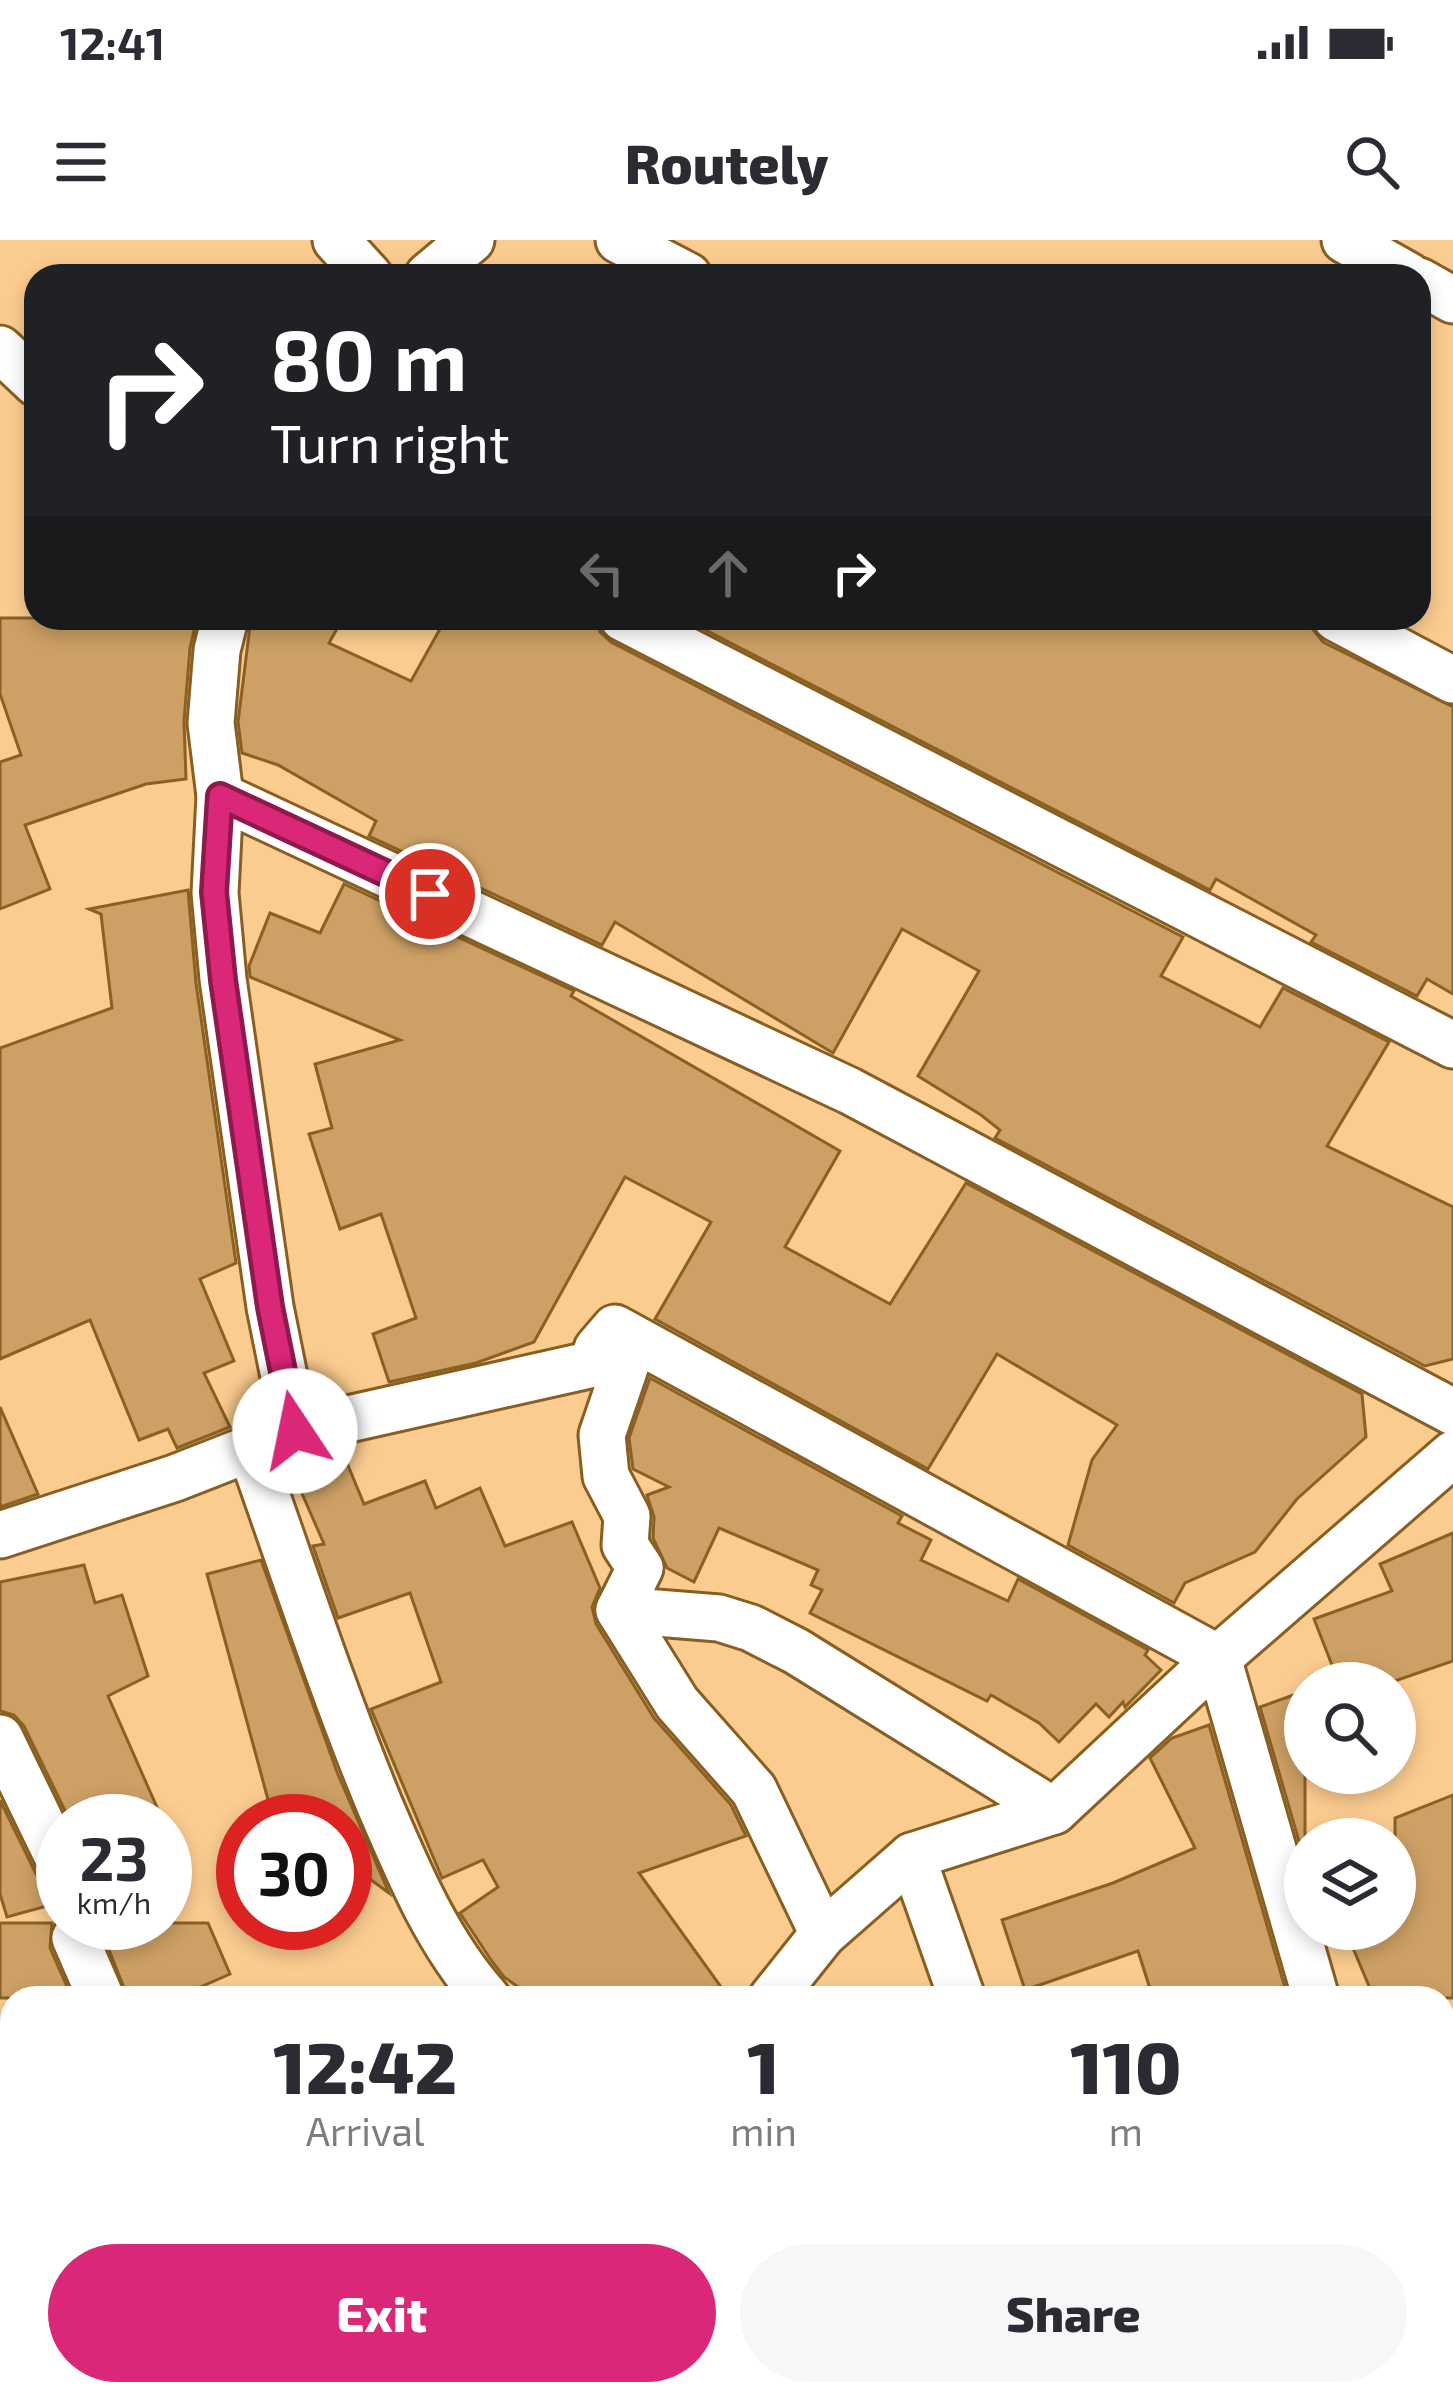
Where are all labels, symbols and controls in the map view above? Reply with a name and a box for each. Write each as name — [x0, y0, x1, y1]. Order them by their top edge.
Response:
text: 12:41 — [60, 15, 165, 69]
icon: menu — [48, 129, 114, 195]
icon: search — [1339, 129, 1405, 195]
text: Routely — [625, 130, 828, 195]
text: 80 m — [270, 307, 467, 408]
icon: right — [72, 312, 228, 468]
text: Turn right — [270, 409, 510, 474]
icon: left — [569, 540, 635, 606]
icon: ahead — [695, 540, 761, 606]
icon: right — [821, 540, 887, 606]
pin — [379, 843, 481, 945]
icon: arrive — [397, 861, 463, 927]
position arrow — [232, 1368, 358, 1494]
map controls — [1284, 1662, 1416, 1950]
button: search — [1284, 1662, 1416, 1794]
speed limit sign: 30 — [216, 1794, 372, 1950]
button: layers — [1284, 1818, 1416, 1950]
text: 23 — [80, 1821, 148, 1893]
text: km/h — [77, 1884, 151, 1920]
text: 12:42 — [273, 2022, 457, 2108]
text: 1 — [747, 2022, 780, 2108]
text: 110 — [1070, 2022, 1182, 2108]
text: Arrival — [306, 2107, 424, 2154]
text: min — [730, 2107, 797, 2154]
text: m — [1109, 2107, 1143, 2154]
button: Exit — [48, 2244, 716, 2382]
button: Share — [740, 2244, 1407, 2382]

